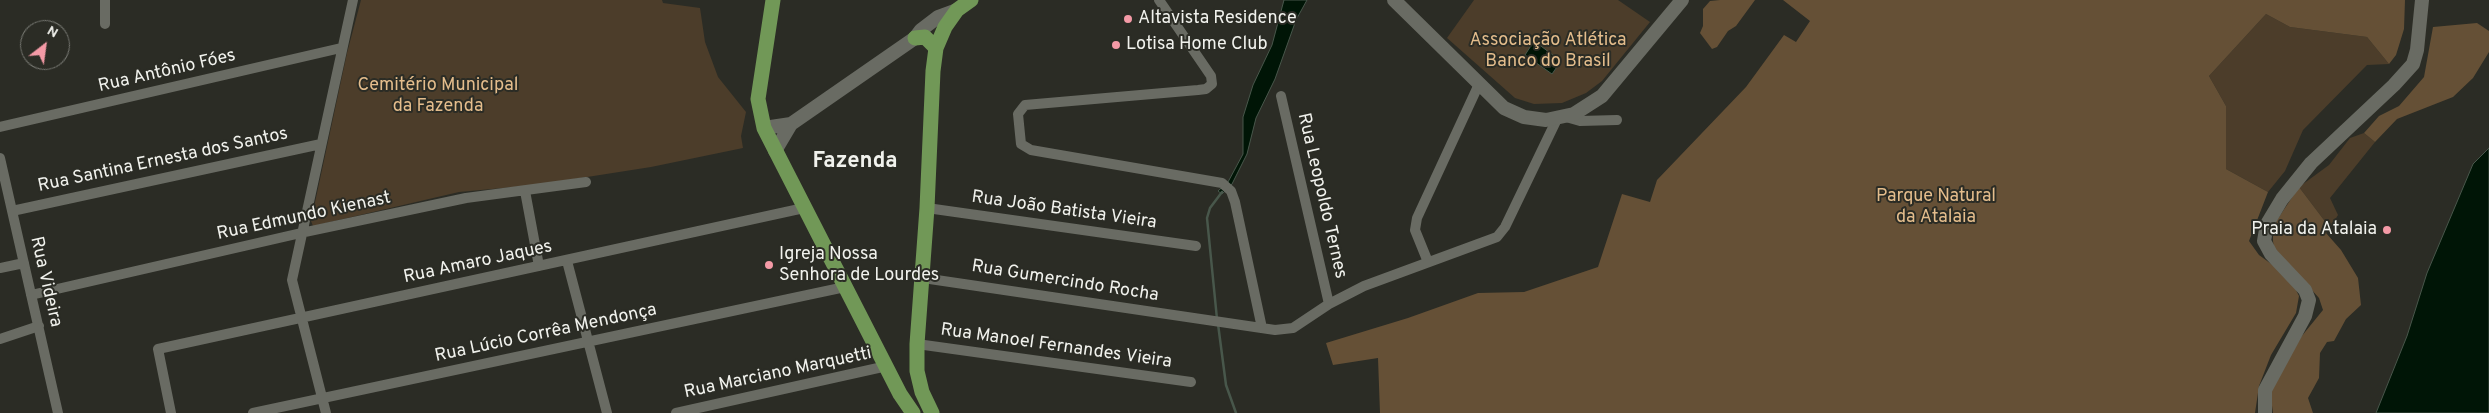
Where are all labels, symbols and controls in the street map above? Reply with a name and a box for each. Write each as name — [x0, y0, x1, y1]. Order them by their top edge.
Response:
place label: Altavista Residence — [1138, 8, 1297, 30]
marker: Altavista Residence — [1122, 13, 1134, 25]
north arrow — [20, 20, 70, 70]
text: N — [44, 23, 61, 42]
park label: Associação Atlética Banco do Brasil — [1469, 30, 1627, 72]
place label: Lotisa Home Club — [1126, 34, 1268, 56]
marker: Lotisa Home Club — [1110, 39, 1122, 51]
street label: Rua Antônio Fóes — [96, 46, 238, 98]
park label: Cemitério Municipal da Fazenda — [357, 75, 519, 118]
street label: Rua Leopoldo Ternes — [1291, 111, 1351, 281]
street label: Rua Santina Ernesta dos Santos — [36, 124, 290, 198]
district label: Fazenda — [812, 150, 898, 176]
park label: Parque Natural da Atalaia — [1876, 186, 1996, 228]
street label: Rua João Batista Vieira — [970, 187, 1158, 235]
street label: Rua Edmundo Kienast — [215, 188, 393, 246]
place label: Praia da Atalaia — [2251, 219, 2377, 241]
marker: Praia da Atalaia — [2381, 224, 2393, 236]
street label: Rua Videira — [24, 235, 66, 329]
street label: Rua Amaro Jaques — [402, 237, 554, 289]
place label: Igreja Nossa Senhora de Lourdes — [779, 244, 939, 286]
street label: Rua Gumercindo Rocha — [970, 257, 1160, 307]
marker: Igreja Nossa Senhora de Lourdes — [763, 259, 775, 271]
street label: Rua Lúcio Corrêa Mendonça — [433, 300, 659, 368]
street label: Rua Manoel Fernandes Vieira — [939, 320, 1173, 374]
street label: Rua Marciano Marquetti — [682, 344, 874, 404]

